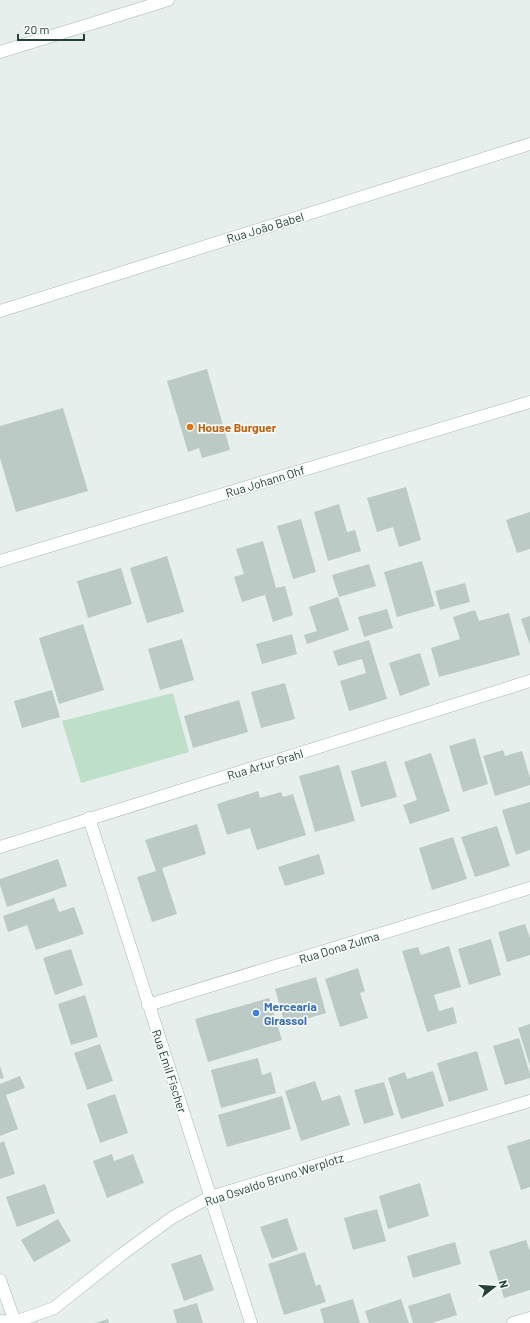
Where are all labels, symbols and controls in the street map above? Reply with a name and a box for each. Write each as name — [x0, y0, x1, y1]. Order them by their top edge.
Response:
scale bar — [18, 16, 84, 42]
text: 20 m — [24, 22, 50, 36]
street label: Rua João Babel — [225, 209, 305, 245]
place label: House Burguer — [198, 420, 277, 434]
marker: House Burguer — [185, 422, 195, 432]
street label: Rua Johann Ohf — [224, 462, 306, 500]
street label: Rua Artur Grahl — [225, 746, 305, 782]
street label: Rua Dona Zulma — [297, 928, 381, 966]
place label: Mercearia Girassol — [264, 999, 317, 1027]
marker: Mercearia Girassol — [251, 1008, 261, 1018]
street label: Rua Emil Fischer — [150, 1028, 190, 1115]
street label: Rua Osvaldo Bruno Werplotz — [203, 1150, 345, 1208]
north arrow — [474, 1267, 514, 1307]
text: N — [497, 1279, 511, 1289]

